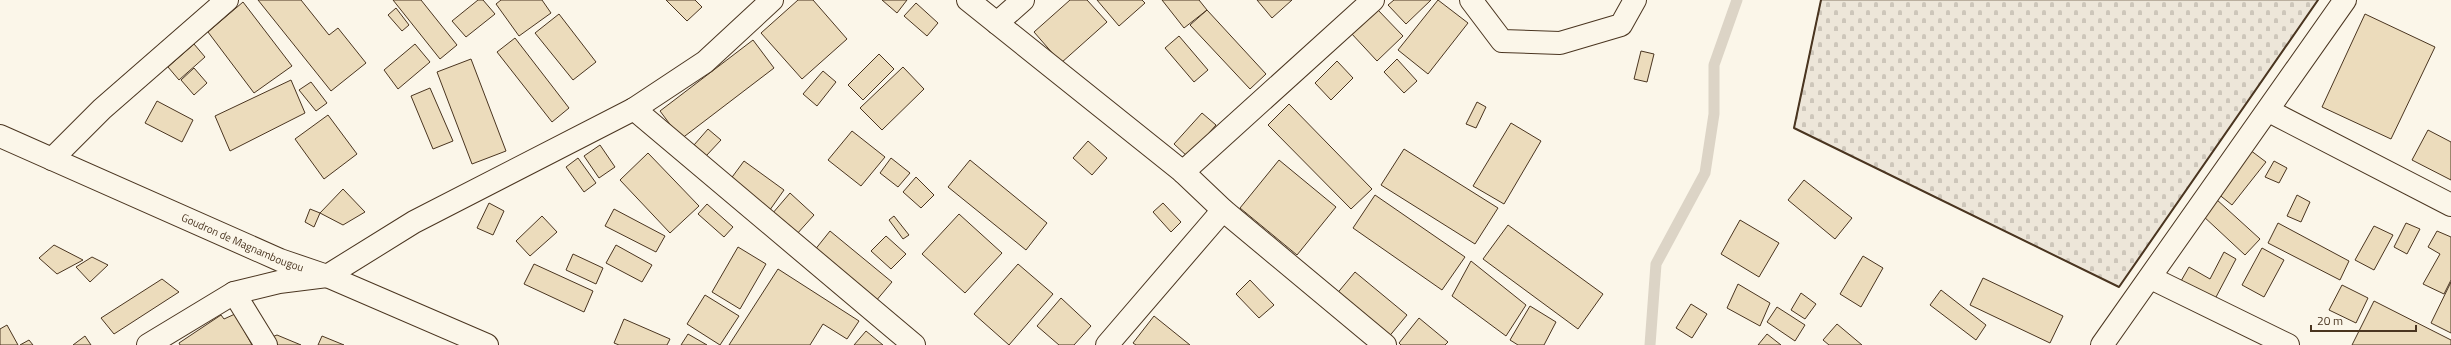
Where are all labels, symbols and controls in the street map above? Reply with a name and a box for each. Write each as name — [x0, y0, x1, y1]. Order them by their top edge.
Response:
street label: Goudron de Magnambougou — [179, 209, 306, 276]
scale bar — [2311, 307, 2416, 333]
text: 20 m — [2317, 311, 2343, 330]

